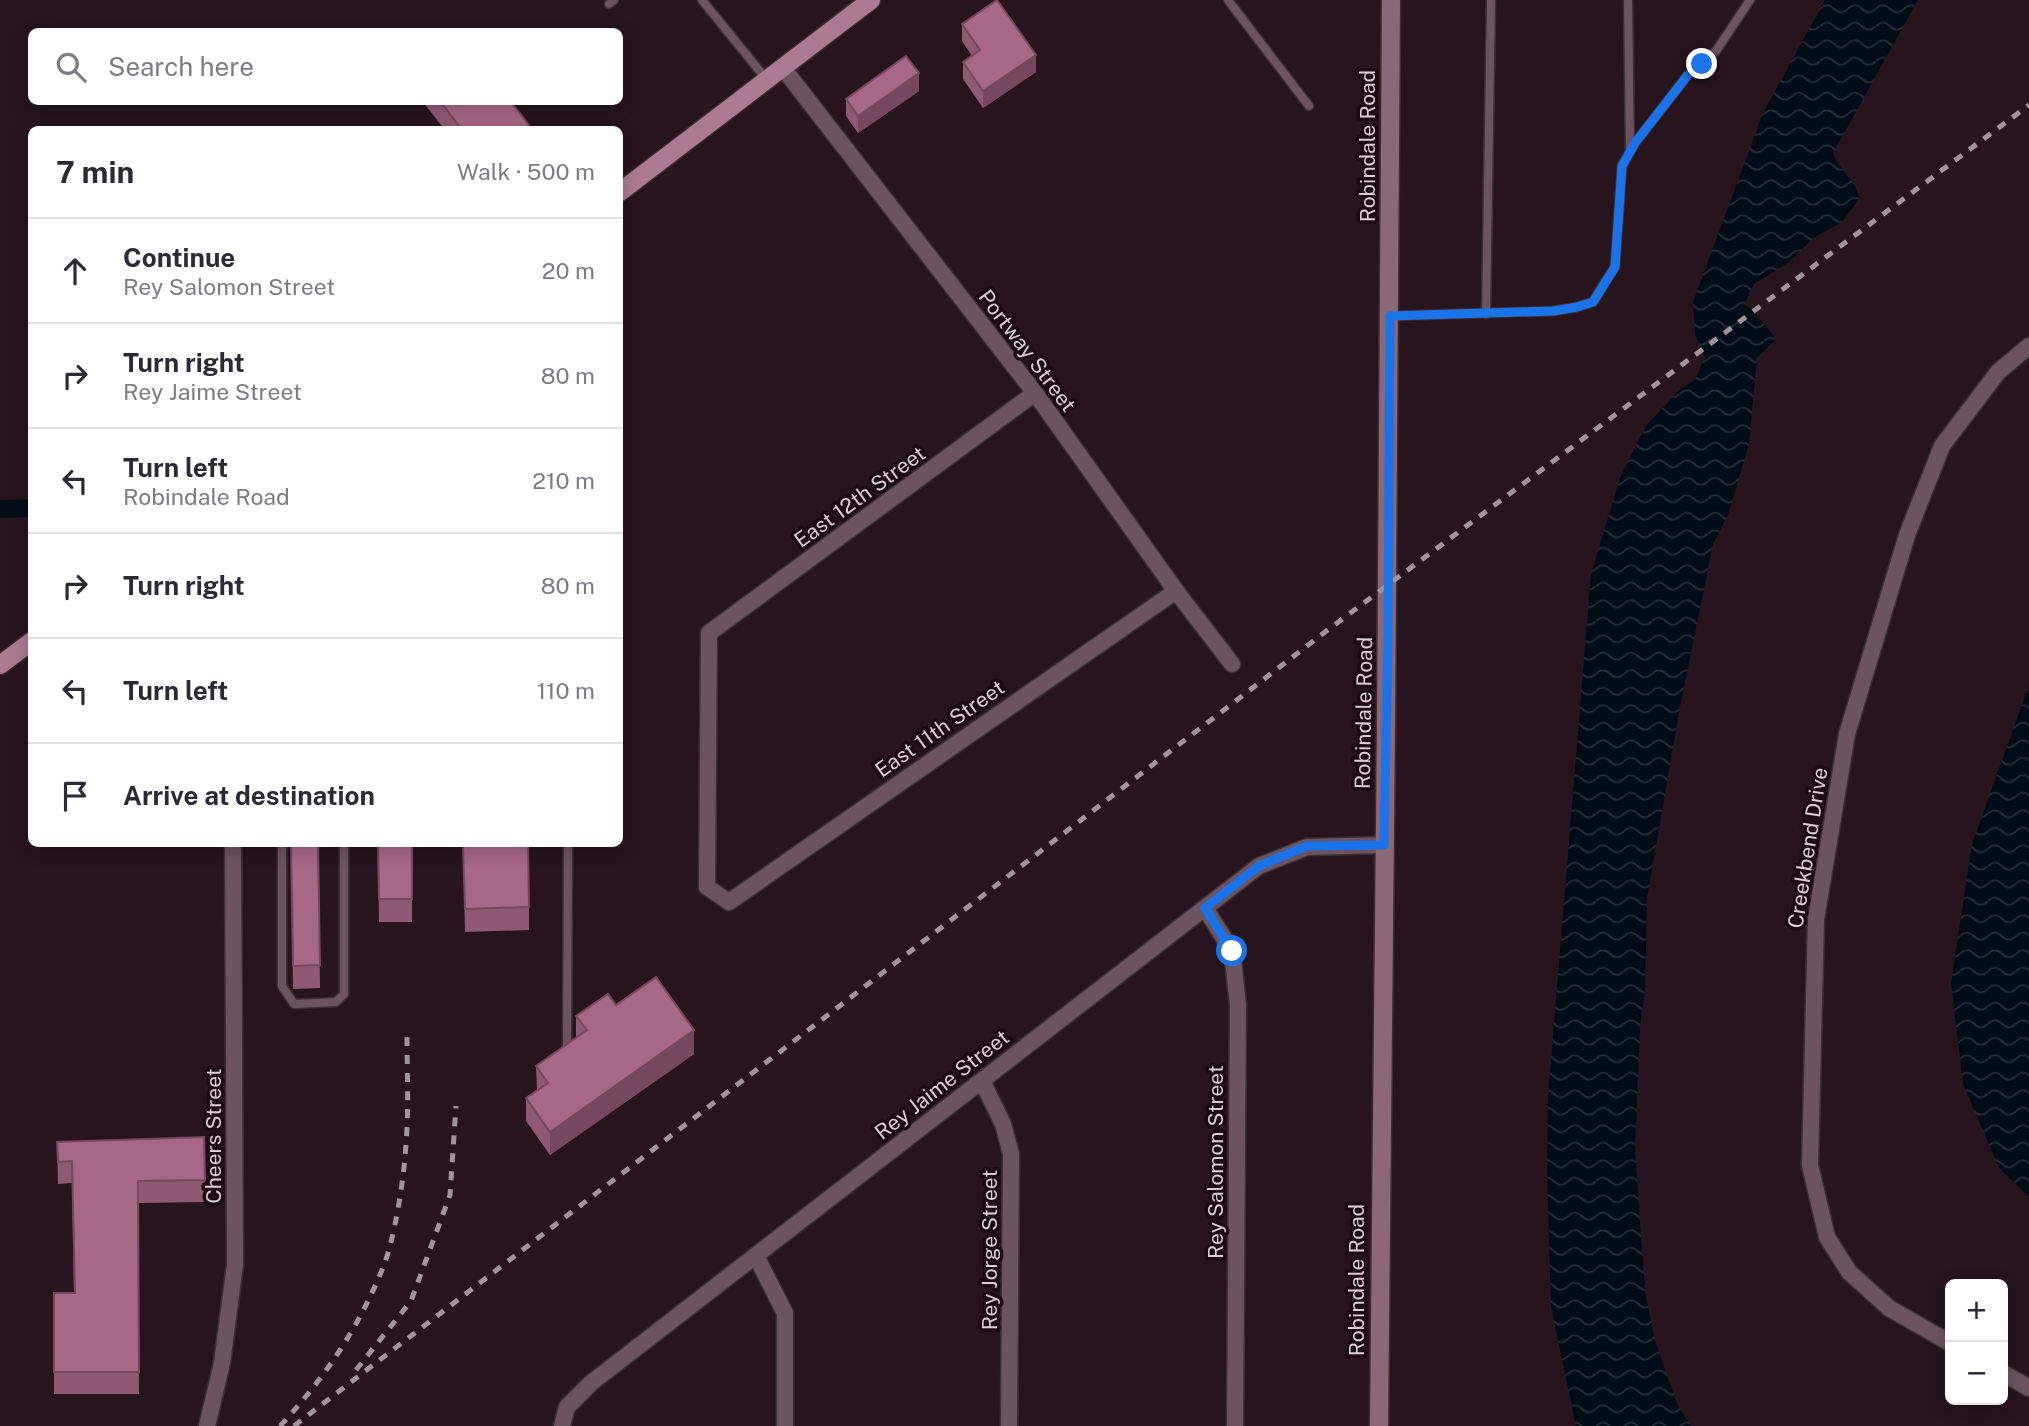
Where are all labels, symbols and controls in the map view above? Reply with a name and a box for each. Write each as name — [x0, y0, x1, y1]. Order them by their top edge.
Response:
search box — [28, 28, 623, 105]
icon: search — [52, 48, 90, 86]
route end — [1686, 48, 1717, 79]
text: Search here — [108, 51, 254, 82]
street label: Robindale Road — [1355, 70, 1380, 222]
text: 7 min — [56, 154, 134, 190]
text: Walk · 500 m — [457, 158, 595, 185]
text: Continue — [123, 242, 235, 273]
icon: ahead — [56, 252, 94, 290]
text: 20 m — [542, 257, 595, 284]
text: Rey Salomon Street — [123, 273, 335, 300]
street label: Portway Street — [973, 285, 1081, 417]
text: Turn right — [123, 347, 245, 378]
icon: right — [56, 357, 94, 395]
text: 80 m — [541, 362, 595, 389]
text: Rey Jaime Street — [123, 378, 302, 405]
street label: East 12th Street — [789, 441, 930, 553]
text: Turn left — [123, 452, 228, 483]
icon: left — [56, 462, 94, 500]
text: 210 m — [532, 467, 595, 494]
text: Robindale Road — [123, 483, 290, 510]
icon: right — [56, 567, 94, 605]
text: Turn right — [123, 570, 245, 601]
text: 80 m — [541, 572, 595, 599]
street label: Robindale Road — [1350, 637, 1377, 789]
icon: left — [56, 672, 94, 710]
text: Turn left — [123, 675, 228, 706]
street label: East 11th Street — [870, 675, 1009, 782]
text: 110 m — [537, 677, 595, 704]
street label: Creekbend Drive — [1782, 766, 1833, 930]
icon: arrive — [56, 777, 94, 815]
text: Arrive at destination — [123, 780, 375, 811]
route start — [1216, 935, 1247, 966]
street label: Rey Jaime Street — [870, 1024, 1014, 1145]
street label: Rey Salomon Street — [1203, 1065, 1228, 1259]
street label: Cheers Street — [201, 1068, 226, 1204]
street label: Rey Jorge Street — [977, 1170, 1002, 1330]
street label: Robindale Road — [1344, 1204, 1369, 1356]
map controls — [1945, 1279, 2008, 1405]
button: + — [1945, 1279, 2008, 1342]
button: − — [1945, 1342, 2008, 1405]

